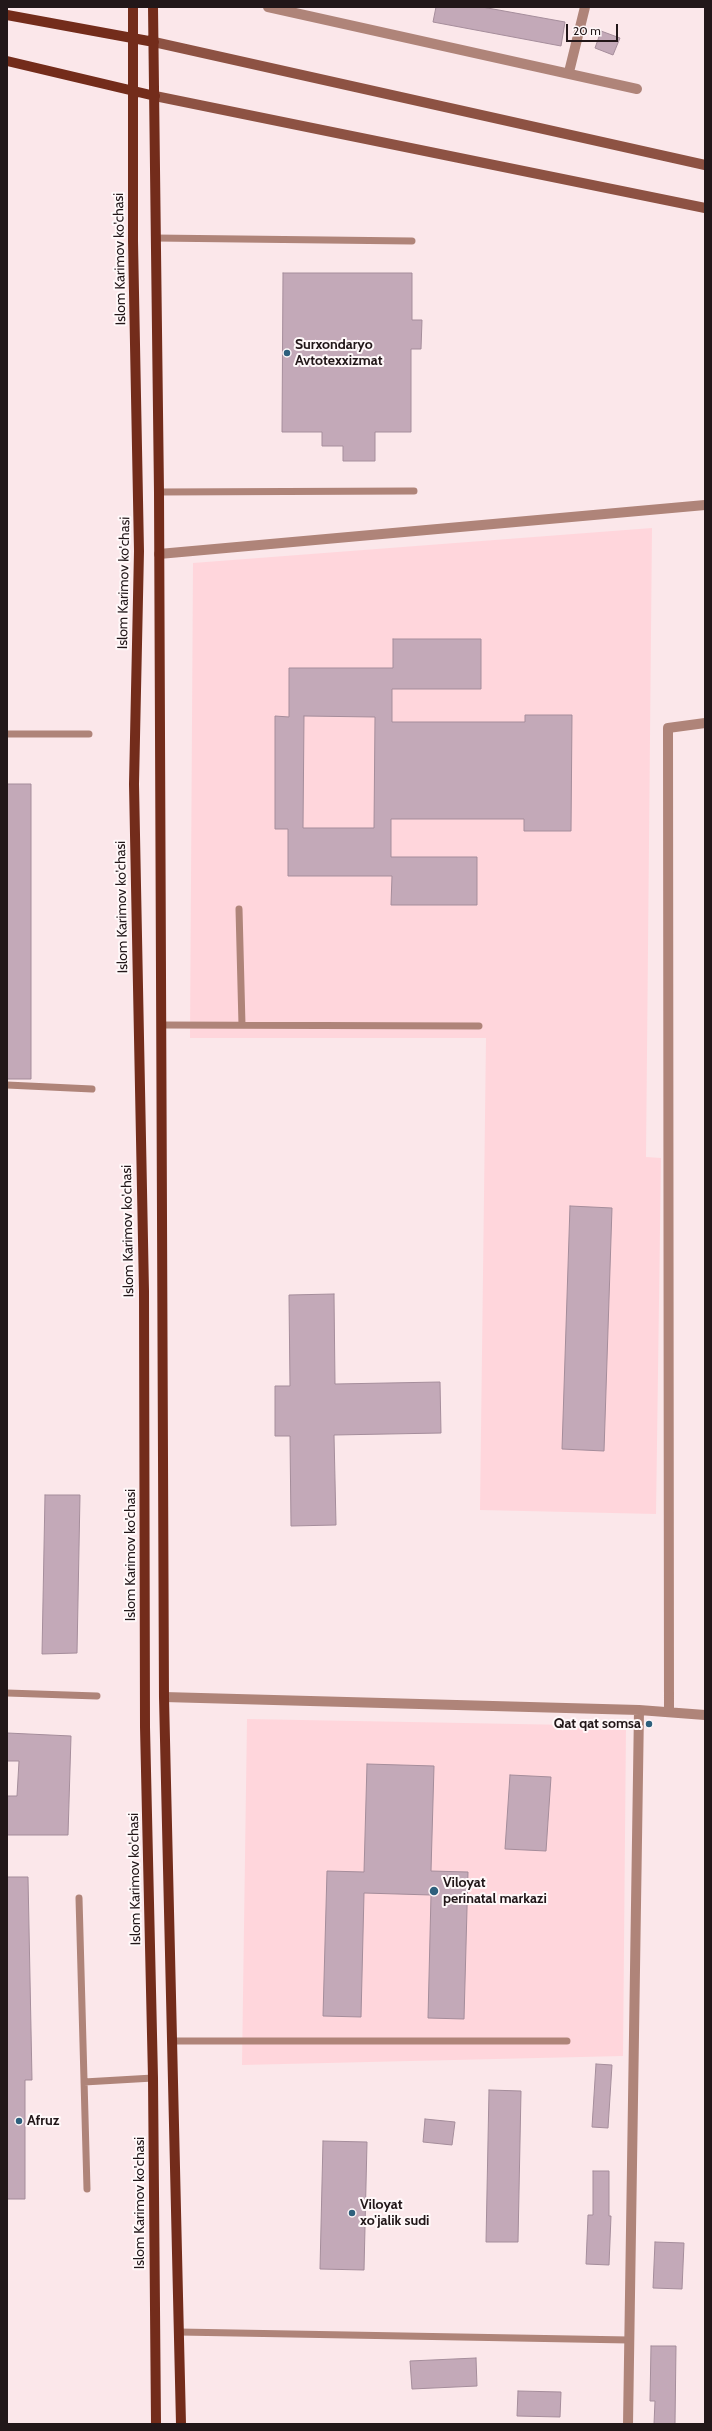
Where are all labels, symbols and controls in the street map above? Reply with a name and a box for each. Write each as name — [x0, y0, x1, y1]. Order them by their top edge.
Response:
scale bar — [568, 16, 620, 42]
text: 20 m — [573, 23, 601, 38]
street label: Islom Karimov ko'chasi — [110, 193, 130, 325]
place label: Surxondaryo Avtotexxizmat — [295, 337, 382, 370]
marker: Surxondaryo Avtotexxizmat — [282, 348, 292, 358]
street label: Islom Karimov ko'chasi — [114, 517, 134, 649]
street label: Islom Karimov ko'chasi — [112, 841, 132, 973]
street label: Islom Karimov ko'chasi — [118, 1165, 138, 1297]
street label: Islom Karimov ko'chasi — [123, 1489, 139, 1621]
place label: Qat qat somsa — [554, 1716, 641, 1732]
marker: Qat qat somsa — [644, 1719, 654, 1729]
street label: Islom Karimov ko'chasi — [125, 1813, 145, 1945]
place label: Viloyat perinatal markazi — [443, 1875, 547, 1908]
marker: Viloyat perinatal markazi — [428, 1885, 440, 1897]
place label: Afruz — [27, 2113, 59, 2129]
marker: Afruz — [14, 2116, 24, 2126]
street label: Islom Karimov ko'chasi — [132, 2137, 148, 2269]
place label: Viloyat xo'jalik sudi — [360, 2197, 429, 2230]
marker: Viloyat xo'jalik sudi — [347, 2208, 357, 2218]

